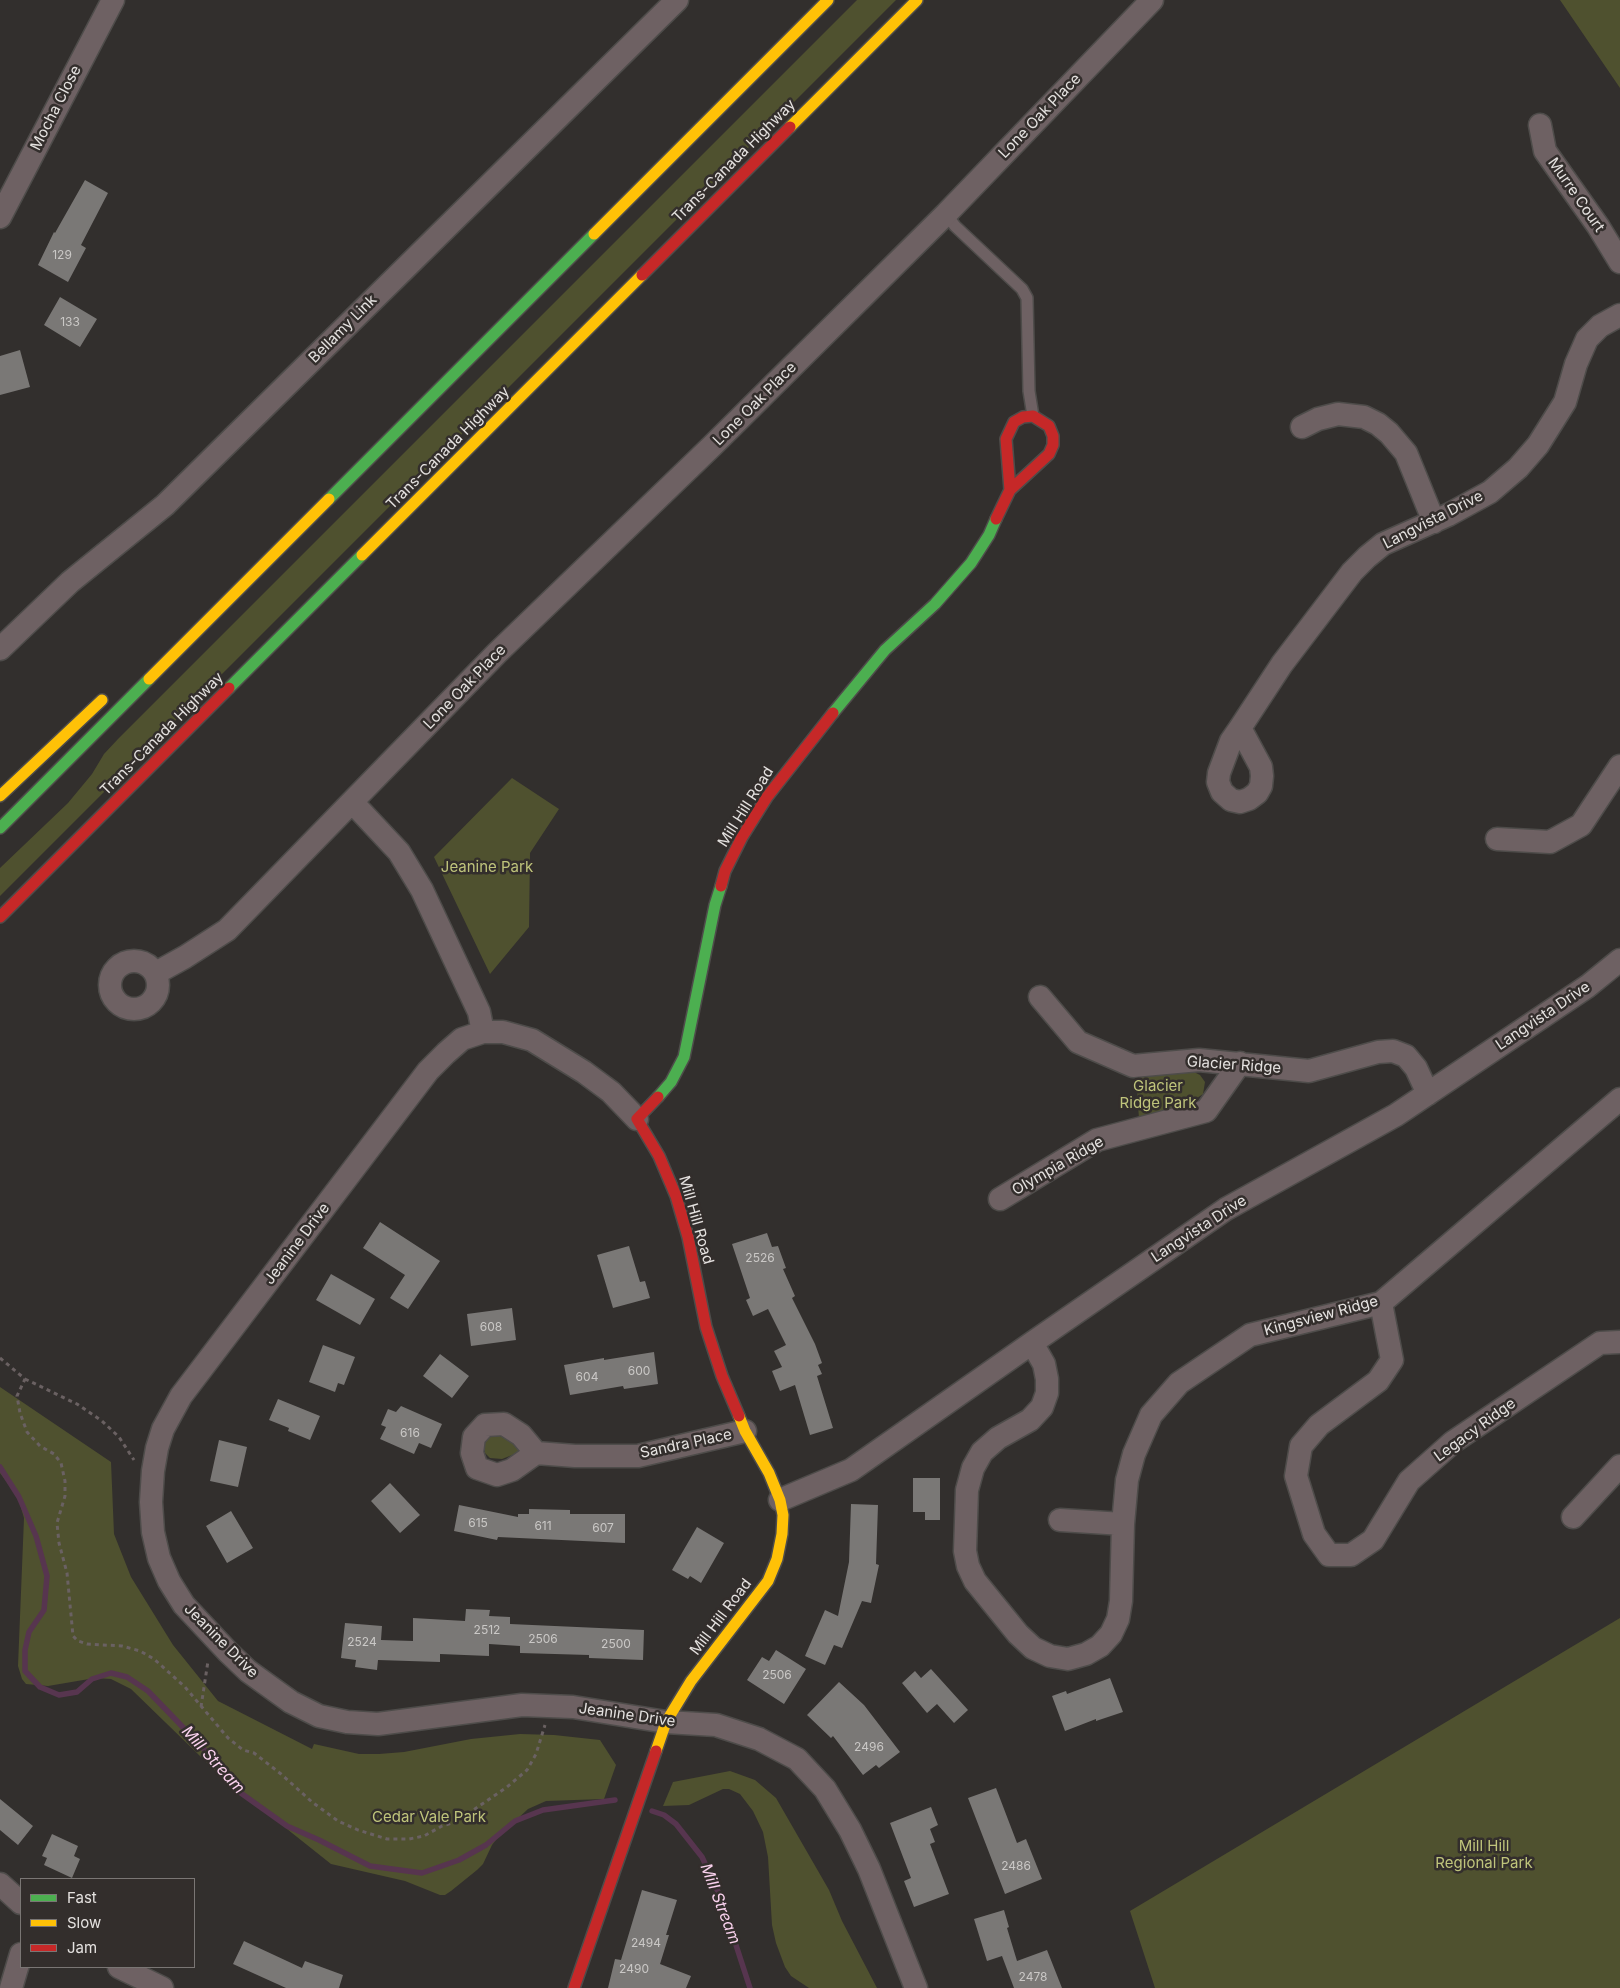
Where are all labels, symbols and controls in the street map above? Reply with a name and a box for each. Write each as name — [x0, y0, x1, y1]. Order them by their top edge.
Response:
street label: Mocha Close — [27, 63, 85, 153]
street label: Lone Oak Place — [995, 70, 1085, 162]
street label: Trans-Canada Highway — [669, 96, 799, 226]
street label: Murre Court — [1544, 155, 1608, 235]
house number: 129 — [52, 248, 72, 262]
street label: Bellamy Link — [305, 291, 381, 367]
house number: 133 — [60, 315, 80, 329]
street label: Lone Oak Place — [710, 359, 800, 449]
street label: Trans-Canada Highway — [383, 383, 513, 513]
street label: Langvista Drive — [1380, 487, 1486, 553]
street label: Lone Oak Place — [420, 641, 510, 733]
street label: Trans-Canada Highway — [97, 669, 227, 799]
street label: Mill Hill Road — [714, 764, 778, 850]
park label: Jeanine Park — [441, 858, 533, 876]
street label: Langvista Drive — [1492, 978, 1594, 1054]
street label: Glacier Ridge — [1186, 1053, 1282, 1077]
park label: Glacier Ridge Park — [1120, 1077, 1196, 1112]
street label: Olympia Ridge — [1009, 1133, 1107, 1199]
street label: Mill Hill Road — [675, 1174, 717, 1266]
street label: Langvista Drive — [1148, 1192, 1250, 1266]
street label: Jeanine Drive — [260, 1200, 334, 1288]
house number: 2526 — [745, 1251, 775, 1265]
street label: Kingsview Ridge — [1262, 1292, 1380, 1340]
house number: 608 — [480, 1320, 502, 1334]
house number: 600 — [628, 1364, 650, 1378]
house number: 604 — [576, 1370, 598, 1384]
street label: Legacy Ridge — [1431, 1394, 1519, 1466]
street label: Sandra Place — [638, 1425, 734, 1463]
house number: 616 — [400, 1426, 420, 1440]
house number: 615 — [468, 1516, 488, 1530]
house number: 611 — [534, 1519, 552, 1533]
house number: 607 — [592, 1521, 614, 1535]
street label: Mill Hill Road — [686, 1575, 756, 1659]
street label: Jeanine Drive — [180, 1600, 262, 1682]
house number: 2512 — [474, 1623, 500, 1637]
house number: 2506 — [528, 1632, 558, 1646]
house number: 2524 — [347, 1635, 377, 1649]
house number: 2500 — [601, 1637, 631, 1651]
house number: 2506 — [762, 1668, 792, 1682]
street label: Jeanine Drive — [578, 1699, 676, 1731]
water label: Mill Stream — [177, 1722, 249, 1798]
house number: 2496 — [854, 1740, 884, 1754]
park label: Cedar Vale Park — [372, 1808, 486, 1826]
park label: Mill Hill Regional Park — [1435, 1837, 1533, 1872]
house number: 2486 — [1001, 1859, 1031, 1873]
water label: Mill Stream — [696, 1861, 744, 1947]
legend — [20, 1878, 195, 1968]
text: Fast — [67, 1888, 97, 1907]
text: Slow — [67, 1913, 101, 1932]
house number: 2494 — [631, 1936, 661, 1950]
text: Jam — [67, 1938, 97, 1957]
house number: 2490 — [619, 1962, 649, 1976]
house number: 2478 — [1019, 1970, 1047, 1984]

